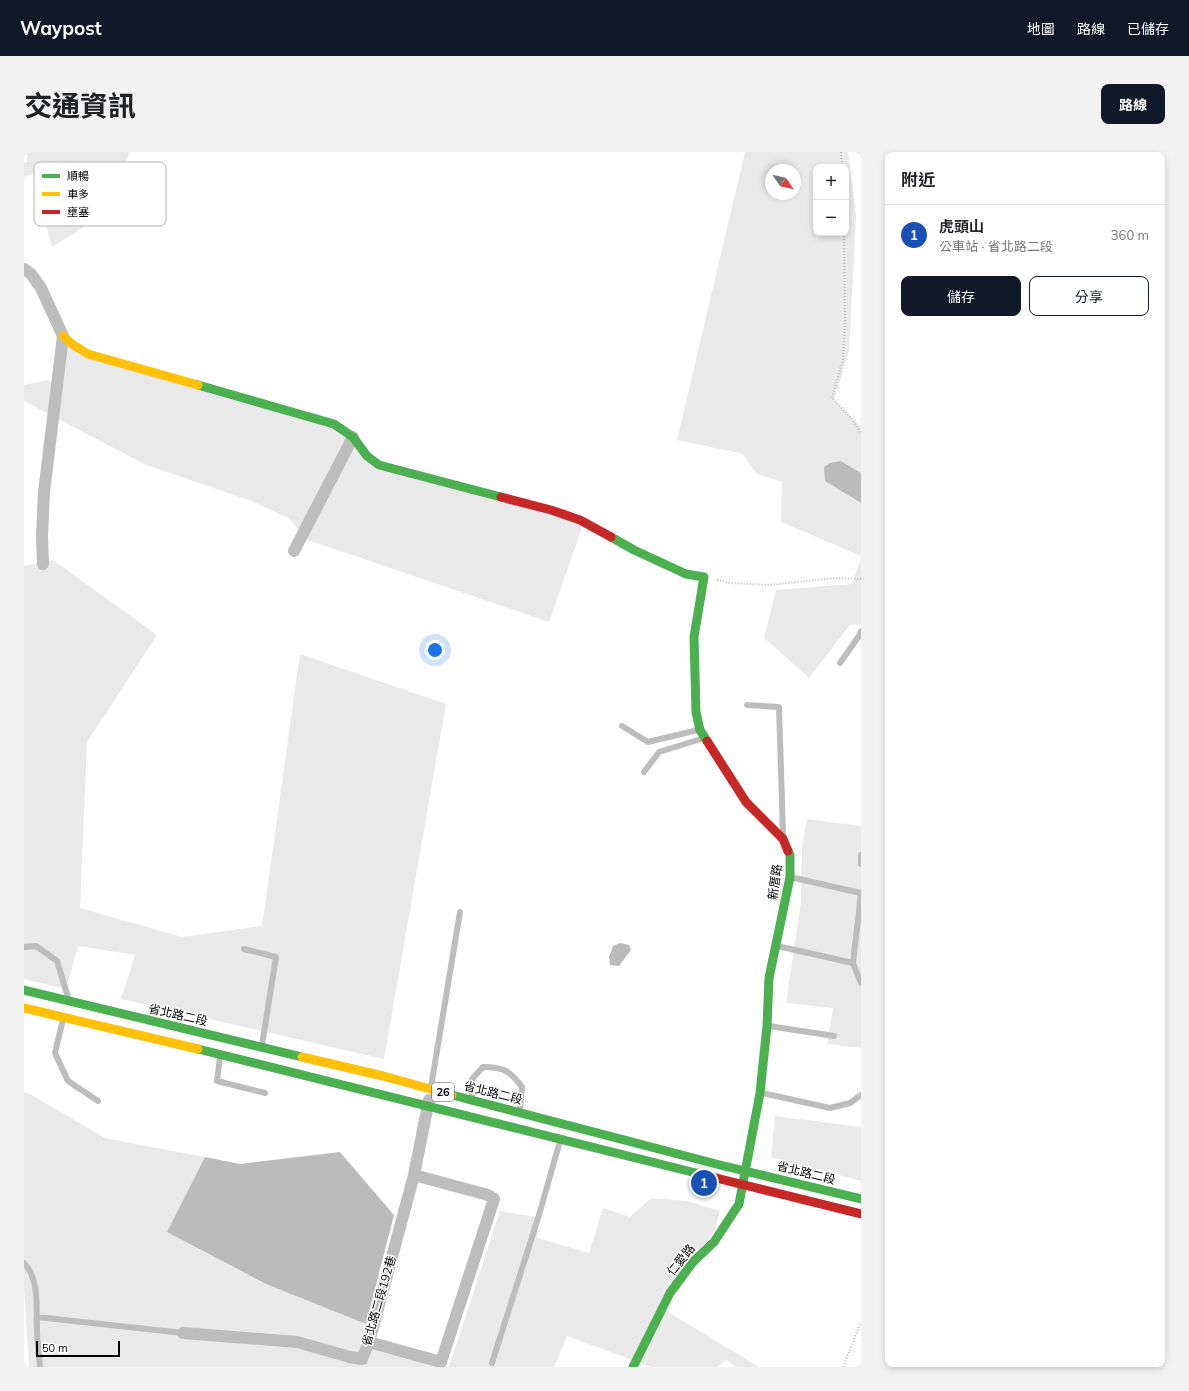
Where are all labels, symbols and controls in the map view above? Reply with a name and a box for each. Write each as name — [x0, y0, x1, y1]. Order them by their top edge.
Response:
text: Waypost — [20, 16, 102, 40]
text: 地圖 — [1027, 20, 1055, 38]
text: 路線 — [1077, 20, 1105, 38]
text: 已儲存 — [1127, 20, 1169, 38]
button: 路線 — [1101, 84, 1165, 124]
text: 交通資訊 — [24, 88, 136, 123]
legend — [34, 162, 166, 226]
north arrow — [765, 164, 801, 200]
map controls — [813, 164, 849, 236]
button: + — [813, 164, 849, 200]
text: 順暢 — [67, 169, 89, 183]
text: 附近 — [901, 169, 935, 190]
text: 車多 — [67, 187, 89, 201]
button: − — [813, 200, 849, 236]
text: 壅塞 — [67, 205, 89, 219]
text: 虎頭山 — [939, 217, 984, 236]
text: 1 — [910, 227, 918, 243]
text: 360 m — [1111, 227, 1149, 243]
text: 公車站 · 省北路二段 — [939, 238, 1053, 254]
button: 儲存 — [901, 276, 1021, 316]
button: 分享 — [1029, 276, 1149, 316]
your location — [425, 640, 445, 660]
street label: 新厝路 — [765, 863, 784, 901]
street label: 省北路二段 — [147, 1000, 209, 1029]
street label: 省北路二段 — [462, 1078, 524, 1107]
road number: 26 — [432, 1083, 454, 1101]
street label: 省北路二段 — [775, 1158, 837, 1187]
pin: 1 — [691, 1168, 717, 1198]
street label: 仁愛路 — [663, 1241, 698, 1278]
street label: 省北路二段192巷 — [358, 1254, 399, 1348]
scale bar — [36, 1339, 120, 1358]
text: 50 m — [42, 1341, 68, 1355]

